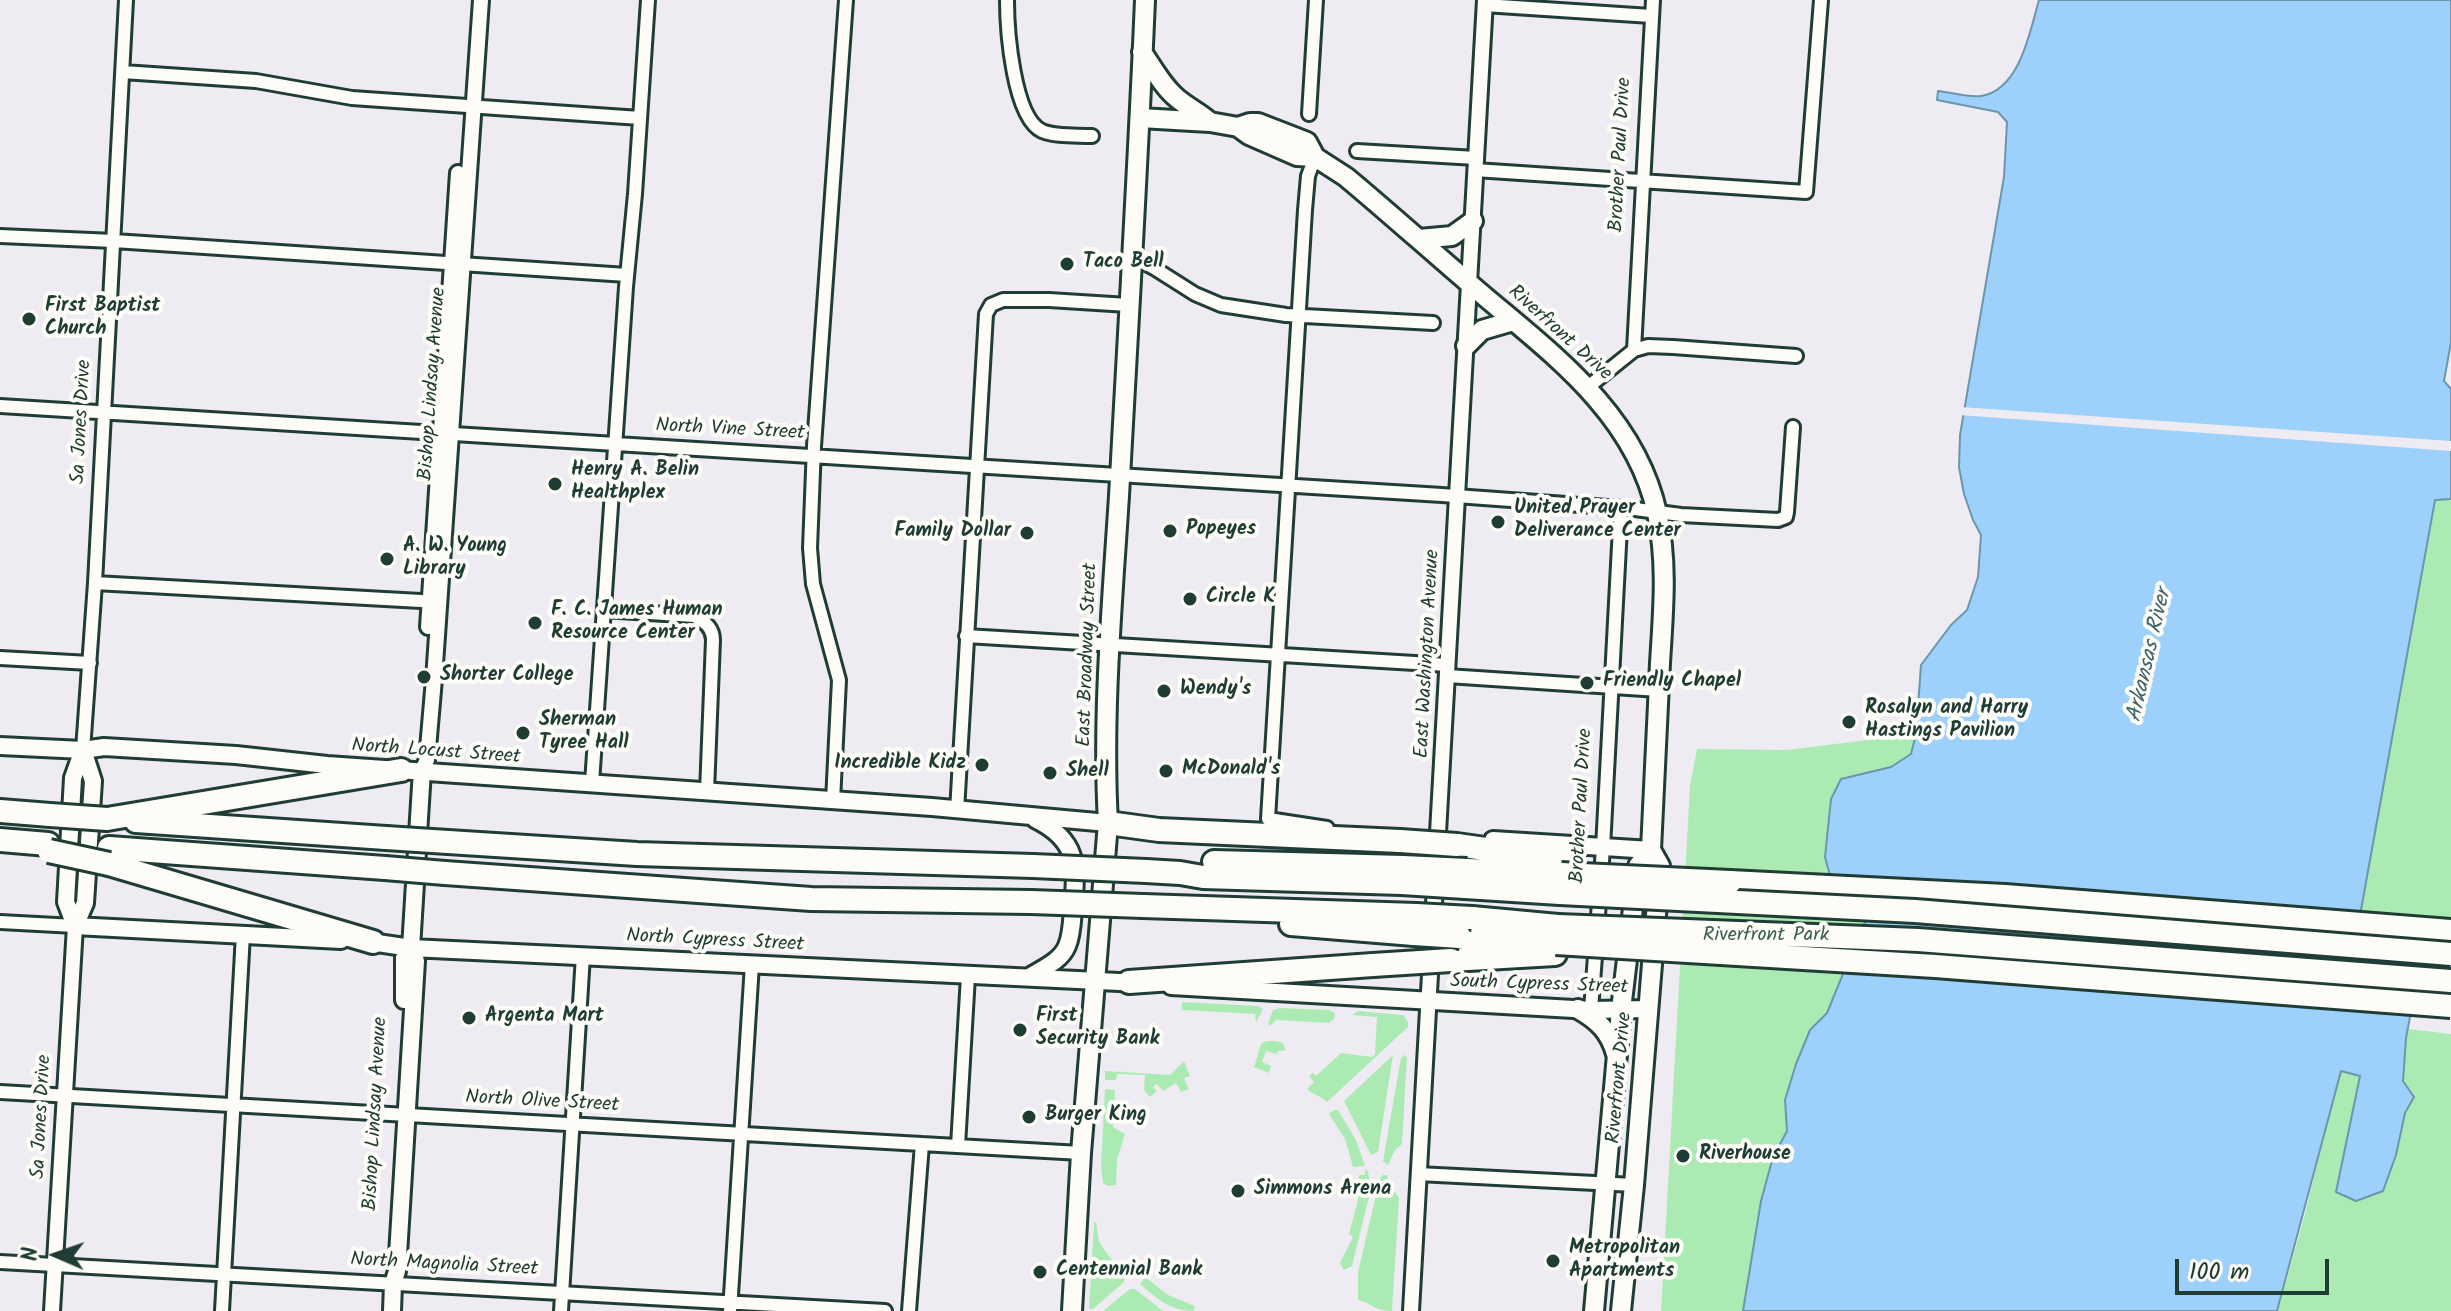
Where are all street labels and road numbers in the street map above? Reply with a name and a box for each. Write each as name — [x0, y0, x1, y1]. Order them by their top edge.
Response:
street label: Brother Paul Drive — [1606, 77, 1638, 233]
street label: Riverfront Drive — [1502, 281, 1616, 387]
street label: Bishop Lindsay Avenue — [415, 286, 453, 482]
street label: Sa Jones Drive — [68, 359, 98, 485]
street label: North Vine Street — [655, 415, 805, 447]
street label: East Washington Avenue — [1412, 549, 1446, 759]
street label: East Broadway Street — [1074, 563, 1104, 747]
street label: Brother Paul Drive — [1567, 728, 1599, 884]
street label: North Locust Street — [351, 735, 521, 771]
street label: North Cypress Street — [625, 925, 805, 959]
street label: South Cypress Street — [1450, 971, 1628, 1001]
street label: Riverfront Drive — [1603, 1011, 1639, 1145]
street label: Bishop Lindsay Avenue — [360, 1017, 394, 1211]
street label: Sa Jones Drive — [28, 1054, 58, 1180]
street label: North Olive Street — [465, 1087, 619, 1119]
street label: North Magnolia Street — [350, 1249, 538, 1283]

